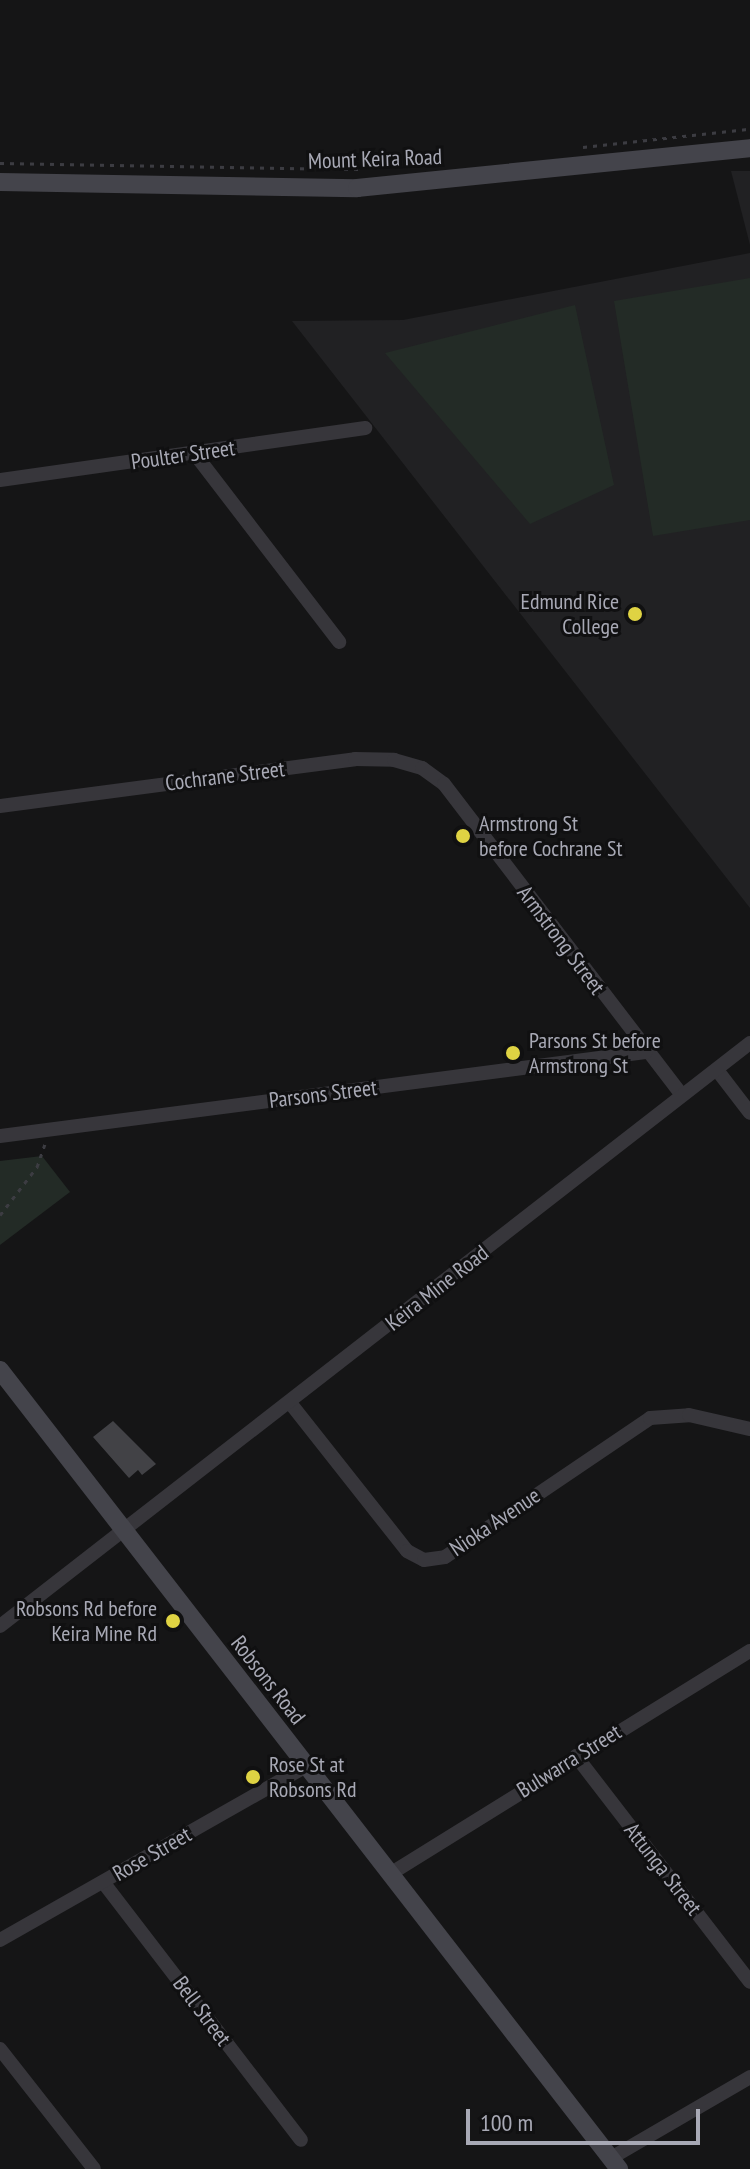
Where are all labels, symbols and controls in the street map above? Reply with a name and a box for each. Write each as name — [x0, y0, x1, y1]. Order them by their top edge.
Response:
street label: Mount Keira Road — [307, 143, 443, 175]
street label: Poulter Street — [129, 435, 237, 475]
place label: Edmund Rice College — [520, 588, 619, 640]
marker: Edmund Rice College — [626, 605, 644, 623]
street label: Cochrane Street — [164, 756, 286, 796]
place label: Armstrong St before Cochrane St — [479, 810, 623, 862]
marker: Armstrong St before Cochrane St — [454, 827, 472, 845]
street label: Armstrong Street — [512, 880, 610, 1000]
place label: Parsons St before Armstrong St — [529, 1027, 661, 1078]
marker: Parsons St before Armstrong St — [504, 1044, 522, 1062]
street label: Parsons Street — [268, 1074, 378, 1114]
street label: Keira Mine Road — [380, 1240, 494, 1336]
street label: Nioka Avenue — [445, 1482, 545, 1562]
place label: Robsons Rd before Keira Mine Rd — [16, 1595, 157, 1646]
marker: Robsons Rd before Keira Mine Rd — [164, 1612, 182, 1630]
street label: Robsons Road — [225, 1631, 311, 1729]
street label: Bulwarra Street — [512, 1719, 626, 1803]
place label: Rose St at Robsons Rd — [269, 1751, 357, 1802]
marker: Rose St at Robsons Rd — [244, 1768, 262, 1786]
street label: Attunga Street — [619, 1818, 707, 1920]
street label: Rose Street — [108, 1821, 196, 1887]
street label: Bell Street — [167, 1971, 237, 2051]
scale bar — [470, 2093, 704, 2143]
text: 100 m — [480, 2107, 533, 2138]

